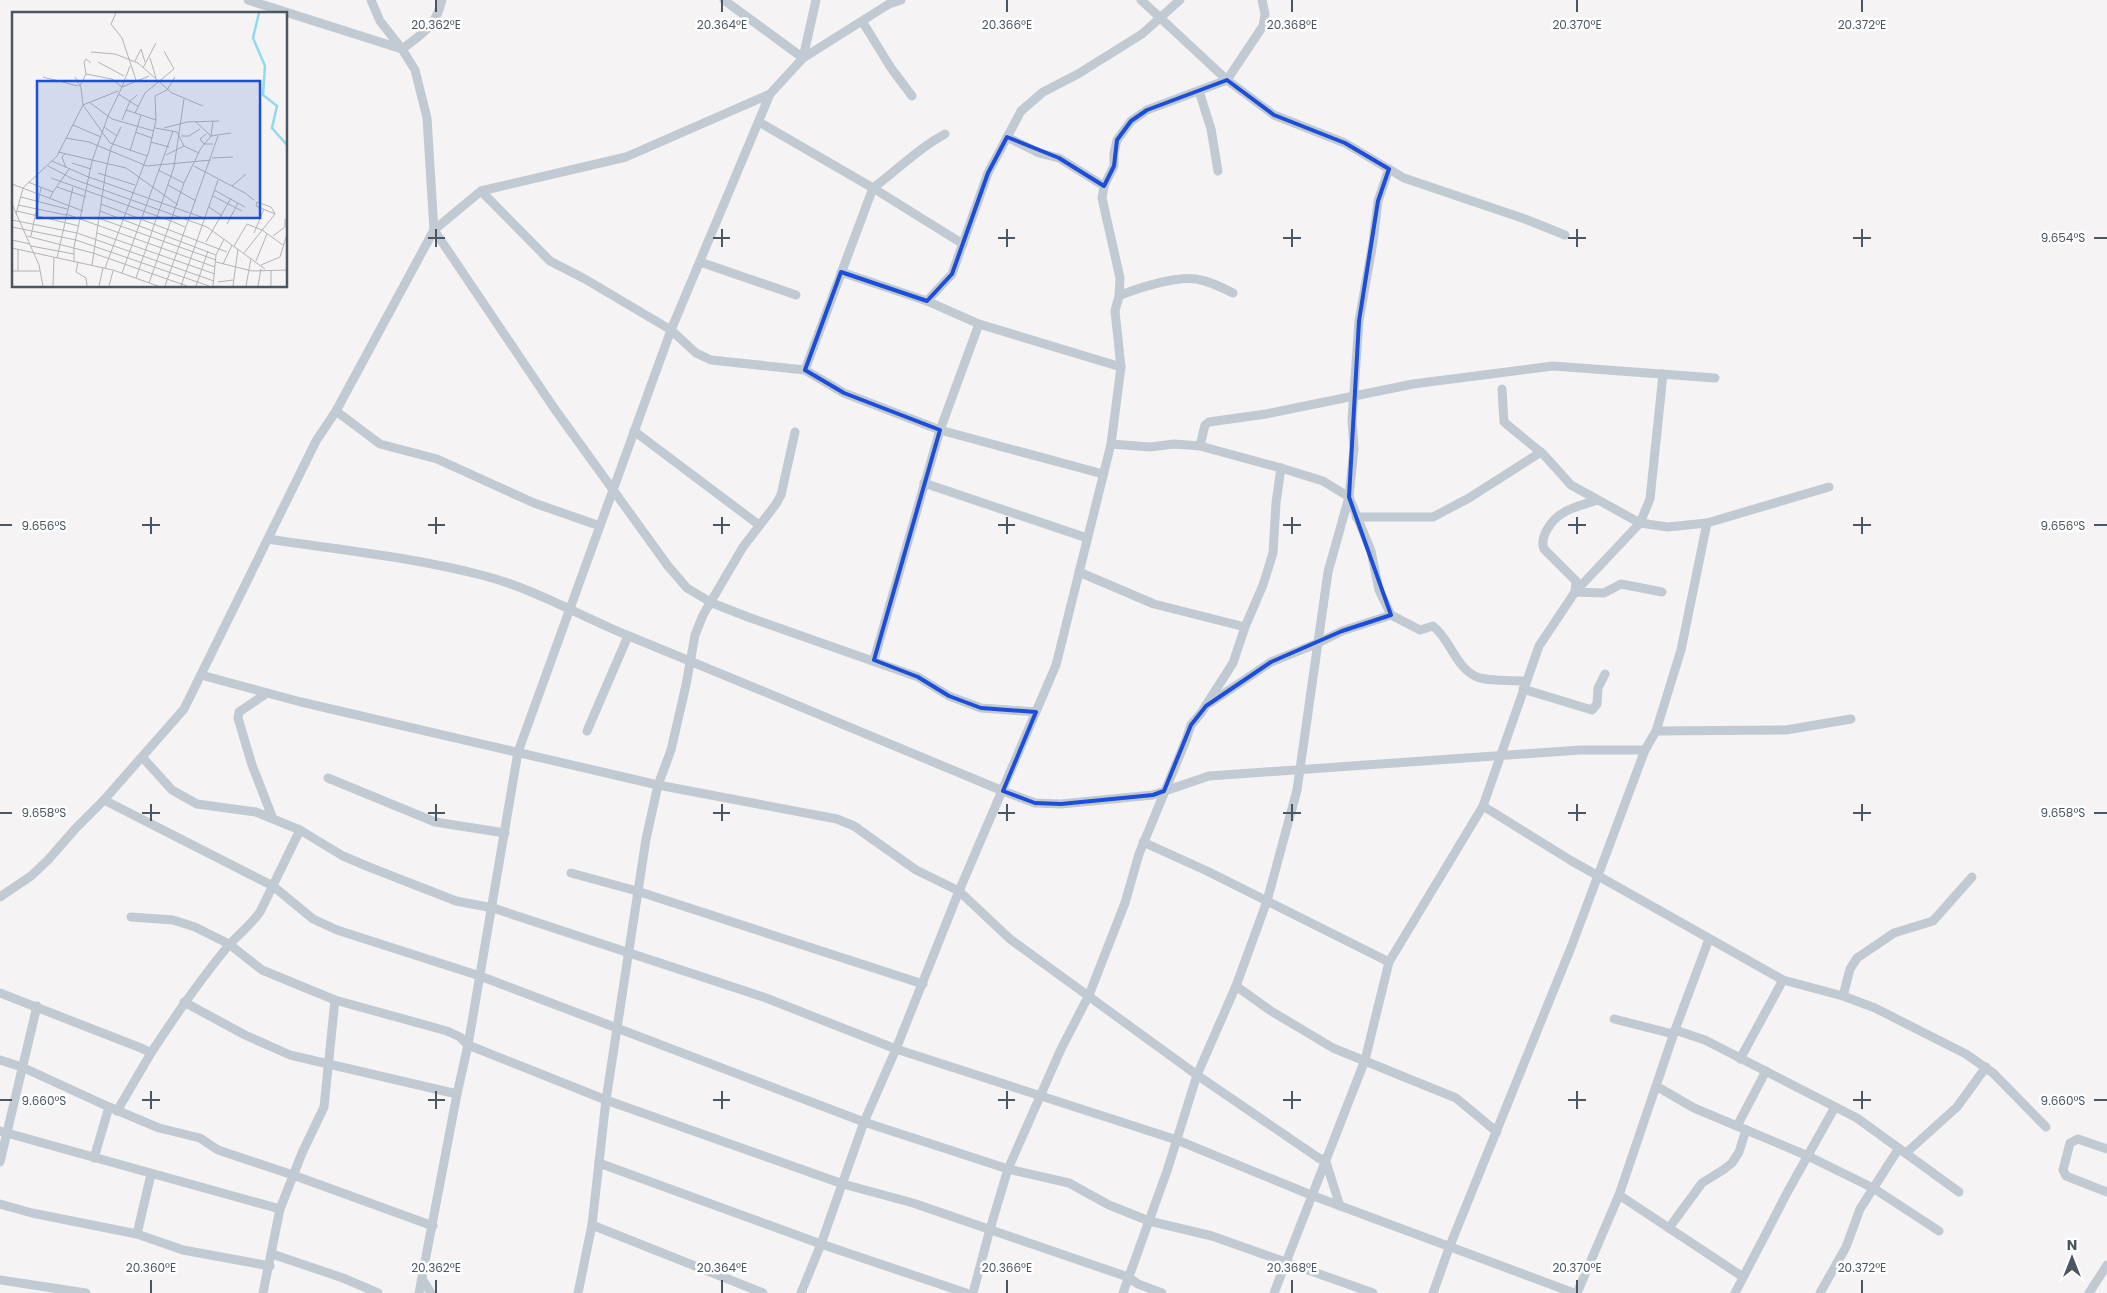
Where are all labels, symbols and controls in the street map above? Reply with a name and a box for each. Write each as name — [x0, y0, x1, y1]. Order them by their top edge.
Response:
inset map — [12, 12, 288, 288]
text: 20.362°E — [411, 16, 461, 33]
text: 20.364°E — [697, 16, 747, 33]
text: 20.366°E — [982, 16, 1032, 33]
text: 20.368°E — [1267, 16, 1317, 33]
text: 20.370°E — [1552, 16, 1602, 33]
text: 20.372°E — [1838, 16, 1886, 33]
text: 9.654°S — [2041, 229, 2085, 246]
text: 9.656°S — [22, 517, 66, 534]
text: 9.656°S — [2041, 517, 2085, 534]
text: 9.658°S — [22, 804, 66, 821]
text: 9.658°S — [2041, 804, 2085, 821]
text: 9.660°S — [22, 1092, 66, 1109]
text: 9.660°S — [2041, 1092, 2085, 1109]
north arrow — [2047, 1233, 2097, 1283]
text: N — [2067, 1235, 2077, 1255]
text: 20.360°E — [126, 1259, 176, 1276]
text: 20.362°E — [411, 1259, 461, 1276]
text: 20.364°E — [697, 1259, 747, 1276]
text: 20.366°E — [982, 1259, 1032, 1276]
text: 20.368°E — [1267, 1259, 1317, 1276]
text: 20.370°E — [1552, 1259, 1602, 1276]
text: 20.372°E — [1838, 1259, 1886, 1276]

